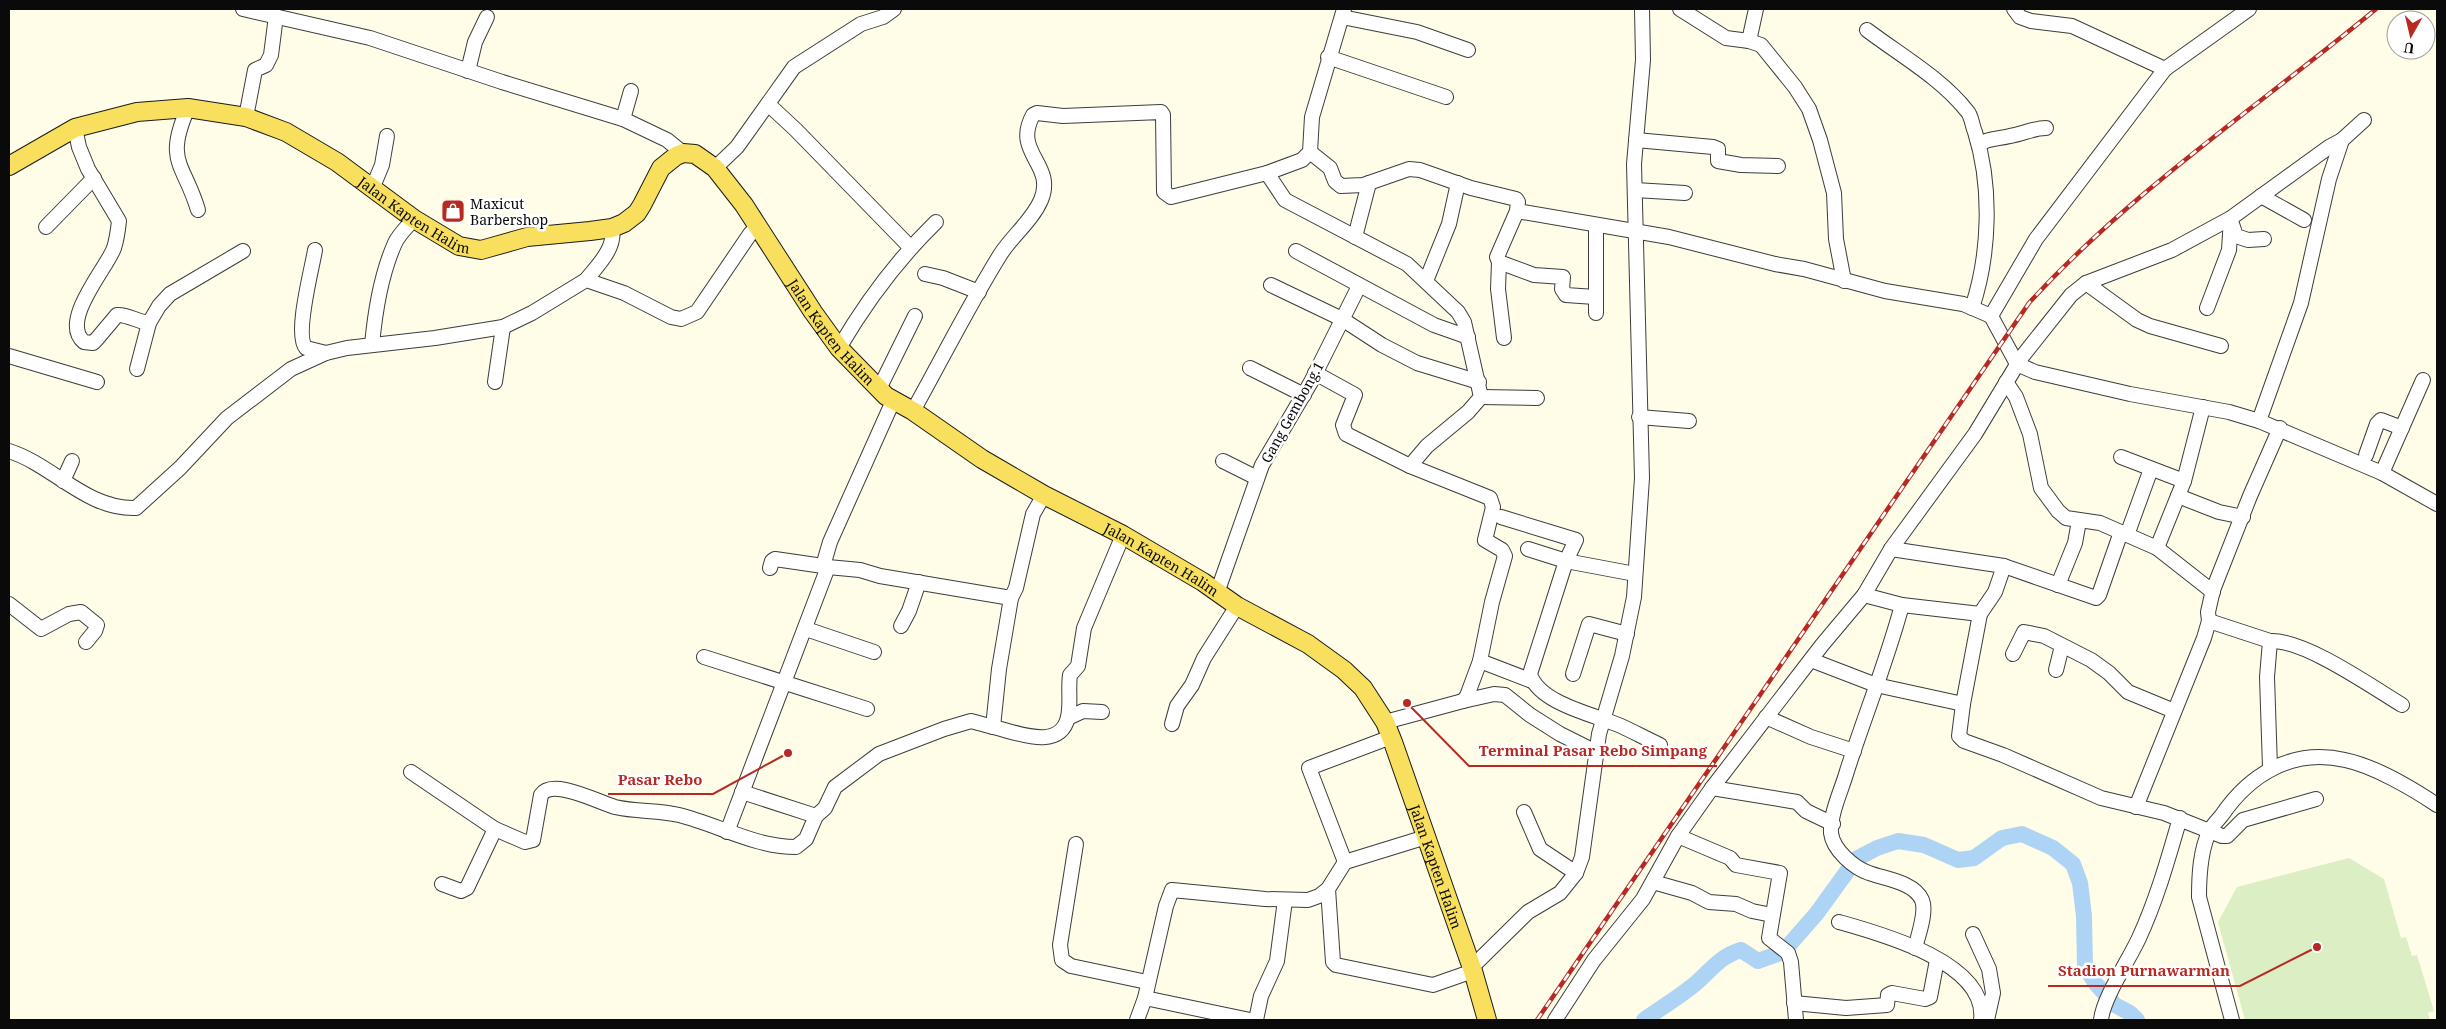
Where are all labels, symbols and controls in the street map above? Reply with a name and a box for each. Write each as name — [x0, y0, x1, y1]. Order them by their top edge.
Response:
north arrow — [2386, 10, 2436, 60]
text: U — [2402, 38, 2416, 59]
street label: Jalan Kapten Halim — [354, 171, 471, 257]
place label: Maxicut Barbershop — [470, 194, 548, 229]
shop icon: Maxicut Barbershop — [440, 198, 466, 224]
street label: Jalan Kapten Halim — [784, 274, 879, 389]
street label: Gang Gembong.1 — [1256, 358, 1328, 466]
street label: Jalan Kapten Halim — [1100, 517, 1223, 600]
callout: Terminal Pasar Rebo Simpang — [1469, 736, 1717, 766]
text: Terminal Pasar Rebo Simpang — [1479, 740, 1708, 760]
callout: Pasar Rebo — [608, 764, 713, 794]
text: Pasar Rebo — [618, 769, 702, 789]
street label: Jalan Kapten Halim — [1406, 801, 1467, 931]
callout: Stadion Purnawarman — [2048, 956, 2240, 986]
text: Stadion Purnawarman — [2058, 960, 2230, 980]

